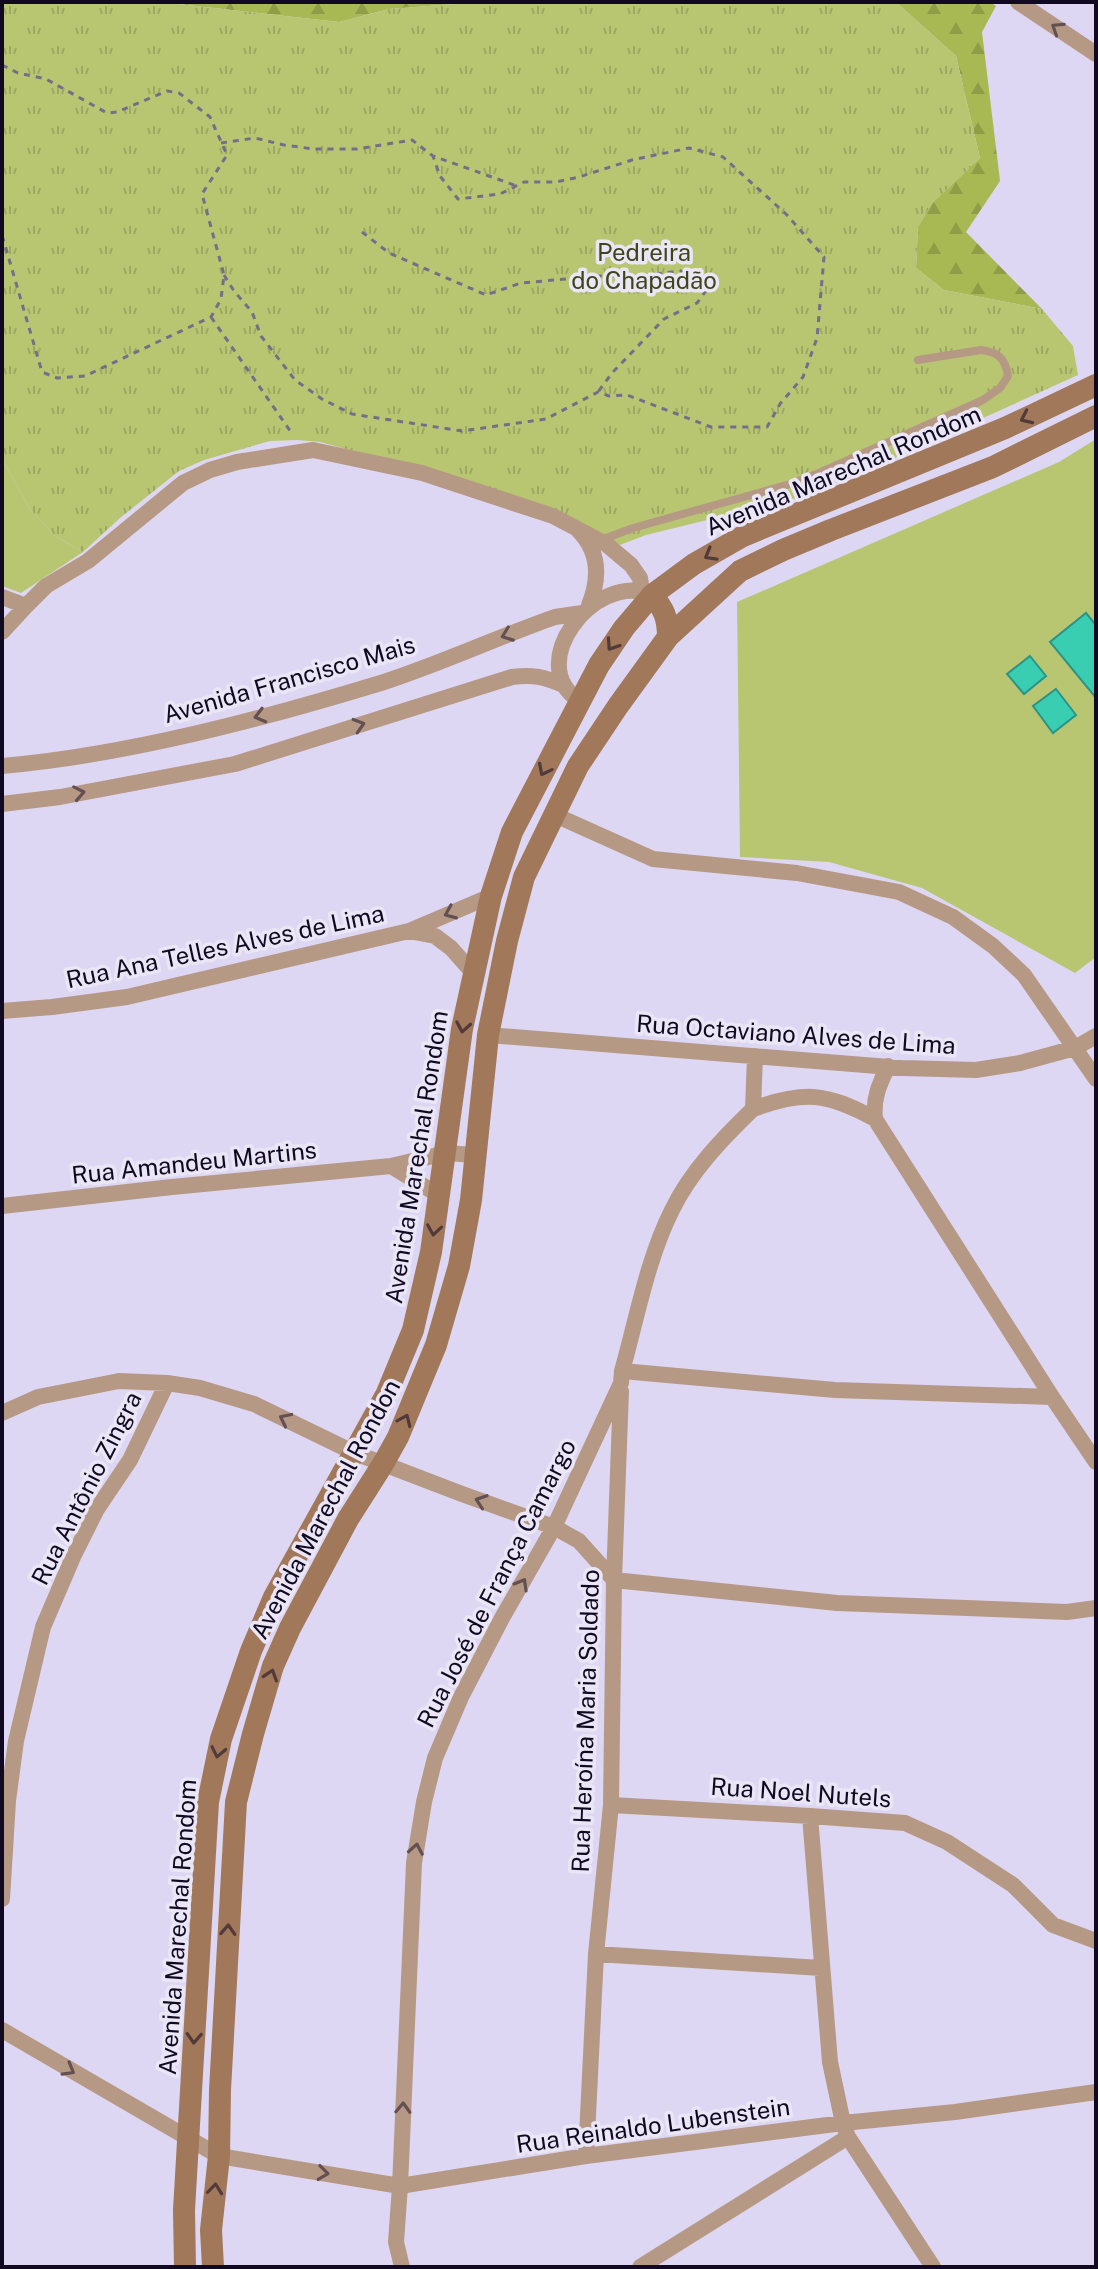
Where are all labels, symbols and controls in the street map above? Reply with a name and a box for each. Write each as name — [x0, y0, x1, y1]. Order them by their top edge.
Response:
one-way arrow — [1051, 23, 1065, 38]
park label: Pedreira do Chapadão — [571, 238, 717, 294]
street label: Avenida Marechal Rondom — [701, 399, 985, 541]
one-way arrow — [1019, 408, 1034, 424]
one-way arrow — [704, 545, 718, 560]
one-way arrow — [501, 625, 515, 642]
street label: Avenida Francisco Mais — [160, 630, 418, 728]
one-way arrow — [607, 637, 622, 651]
one-way arrow — [254, 706, 268, 723]
one-way arrow — [351, 718, 365, 734]
one-way arrow — [538, 762, 554, 777]
one-way arrow — [72, 785, 86, 802]
street label: Rua Ana Telles Alves de Lima — [63, 899, 387, 993]
one-way arrow — [444, 904, 458, 920]
street label: Avenida Marechal Rondom — [379, 1008, 453, 1306]
street label: Rua Octaviano Alves de Lima — [635, 1009, 957, 1059]
one-way arrow — [455, 1020, 472, 1034]
street label: Rua Amandeu Martins — [70, 1135, 318, 1189]
one-way arrow — [427, 1224, 444, 1237]
street label: Avenida Marechal Rondon — [245, 1375, 405, 1643]
street label: Rua Antônio Zingra — [25, 1387, 147, 1589]
one-way arrow — [279, 1413, 294, 1429]
one-way arrow — [395, 1414, 411, 1428]
street label: Rua José de França Camargo — [411, 1434, 581, 1732]
one-way arrow — [474, 1494, 488, 1511]
street label: Rua Heroína Maria Soldado — [566, 1569, 604, 1873]
one-way arrow — [512, 1578, 528, 1592]
one-way arrow — [262, 1668, 278, 1682]
one-way arrow — [210, 1744, 227, 1758]
street label: Rua Noel Nutels — [710, 1772, 892, 1812]
street label: Avenida Marechal Rondom — [153, 1778, 201, 2076]
one-way arrow — [407, 1842, 424, 1856]
one-way arrow — [220, 1923, 237, 1936]
one-way arrow — [186, 2032, 203, 2045]
one-way arrow — [61, 2060, 75, 2076]
street label: Rua Reinaldo Lubenstein — [514, 2092, 792, 2158]
one-way arrow — [395, 2101, 412, 2114]
one-way arrow — [317, 2165, 330, 2182]
one-way arrow — [207, 2182, 224, 2195]

